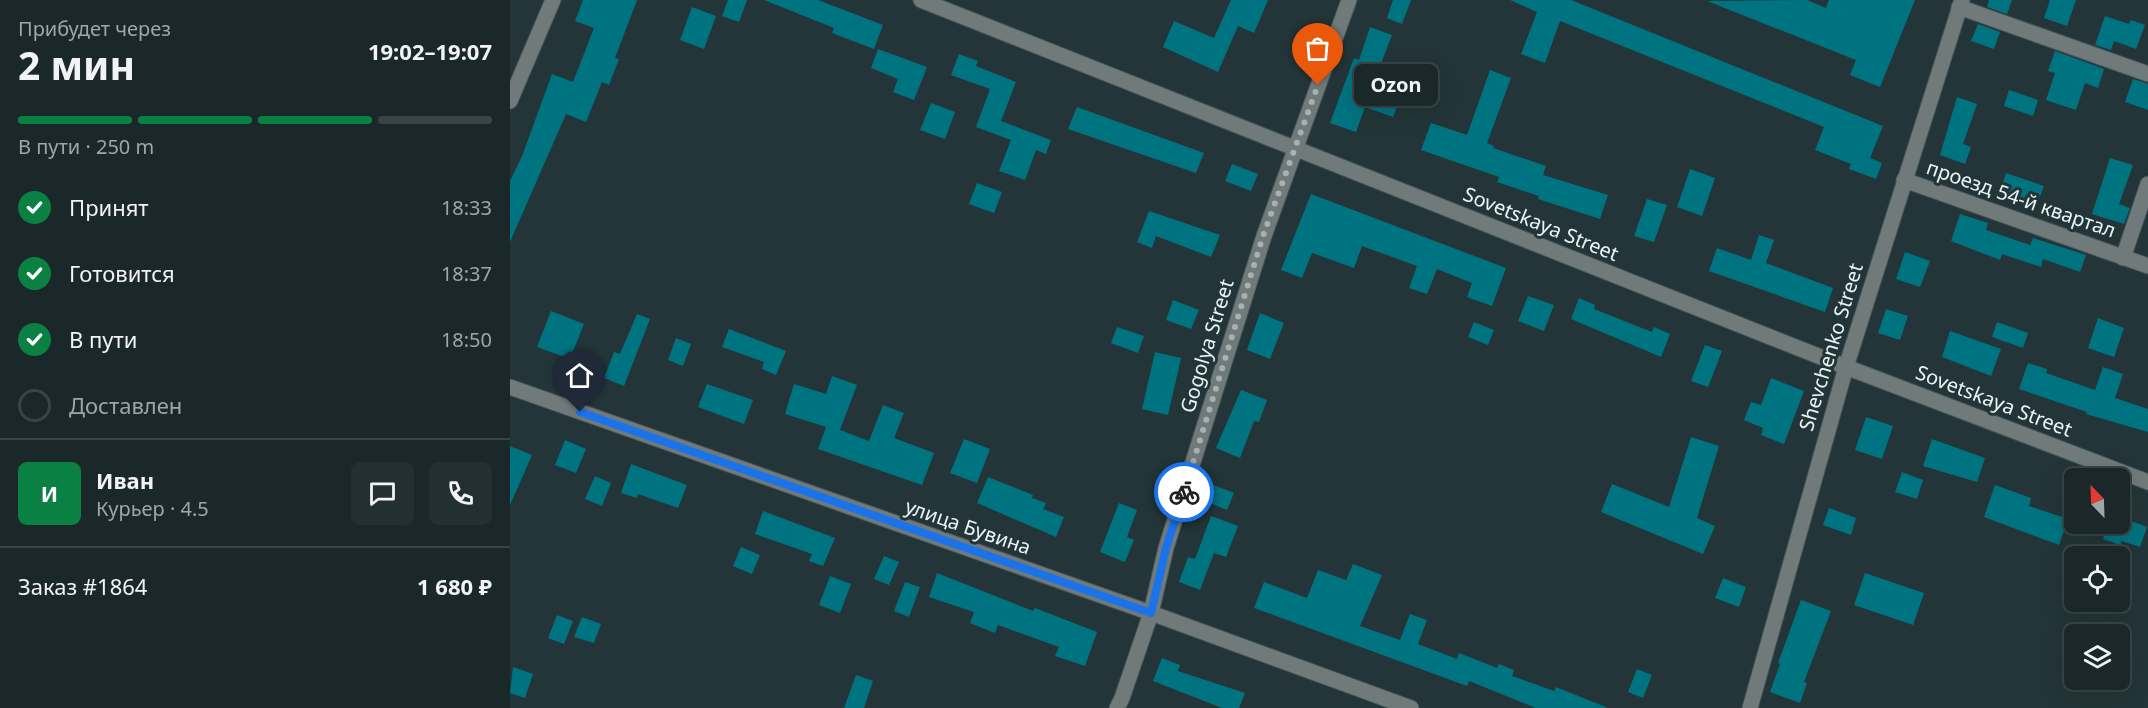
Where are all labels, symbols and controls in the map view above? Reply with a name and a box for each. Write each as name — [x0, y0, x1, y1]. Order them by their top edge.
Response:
text: Прибудет через — [18, 15, 171, 42]
pin — [1292, 23, 1343, 85]
icon: bag — [1301, 32, 1334, 65]
text: 19:02–19:07 — [368, 36, 492, 66]
text: 2 мин — [18, 38, 135, 91]
callout: Ozon — [1354, 64, 1438, 106]
text: Ozon — [1370, 71, 1422, 98]
text: В пути · 250 m — [18, 133, 154, 160]
street label: проезд 54-й квартал — [1923, 153, 2119, 244]
street label: Sovetskaya Street — [1460, 180, 1623, 267]
icon: check — [18, 191, 51, 224]
text: Принят — [69, 192, 149, 222]
text: 18:33 — [441, 194, 492, 221]
icon: check — [18, 257, 51, 290]
text: Готовится — [69, 258, 175, 288]
text: 18:37 — [441, 260, 492, 287]
street label: Shevchenko Street — [1792, 260, 1869, 434]
street label: Gogolya Street — [1173, 276, 1240, 416]
icon: check — [18, 323, 51, 356]
text: В пути — [69, 324, 137, 354]
text: 18:50 — [441, 326, 492, 353]
pin — [554, 350, 605, 412]
street label: Sovetskaya Street — [1912, 358, 2076, 443]
icon: home — [563, 359, 596, 392]
text: Доставлен — [69, 390, 182, 420]
button: chat — [351, 462, 414, 525]
button: phone — [429, 462, 492, 525]
courier — [1154, 462, 1214, 522]
text: Иван — [96, 465, 154, 495]
north arrow — [2064, 468, 2130, 534]
map controls — [2064, 468, 2130, 690]
icon: bike — [1168, 476, 1201, 509]
text: И — [41, 478, 58, 508]
street label: улица Бувина — [902, 492, 1035, 561]
text: Курьер · 4.5 — [96, 495, 209, 522]
button: locate — [2064, 546, 2130, 612]
text: Заказ #1864 — [18, 571, 147, 601]
text: 1 680 ₽ — [417, 571, 492, 601]
button: layers — [2064, 624, 2130, 690]

